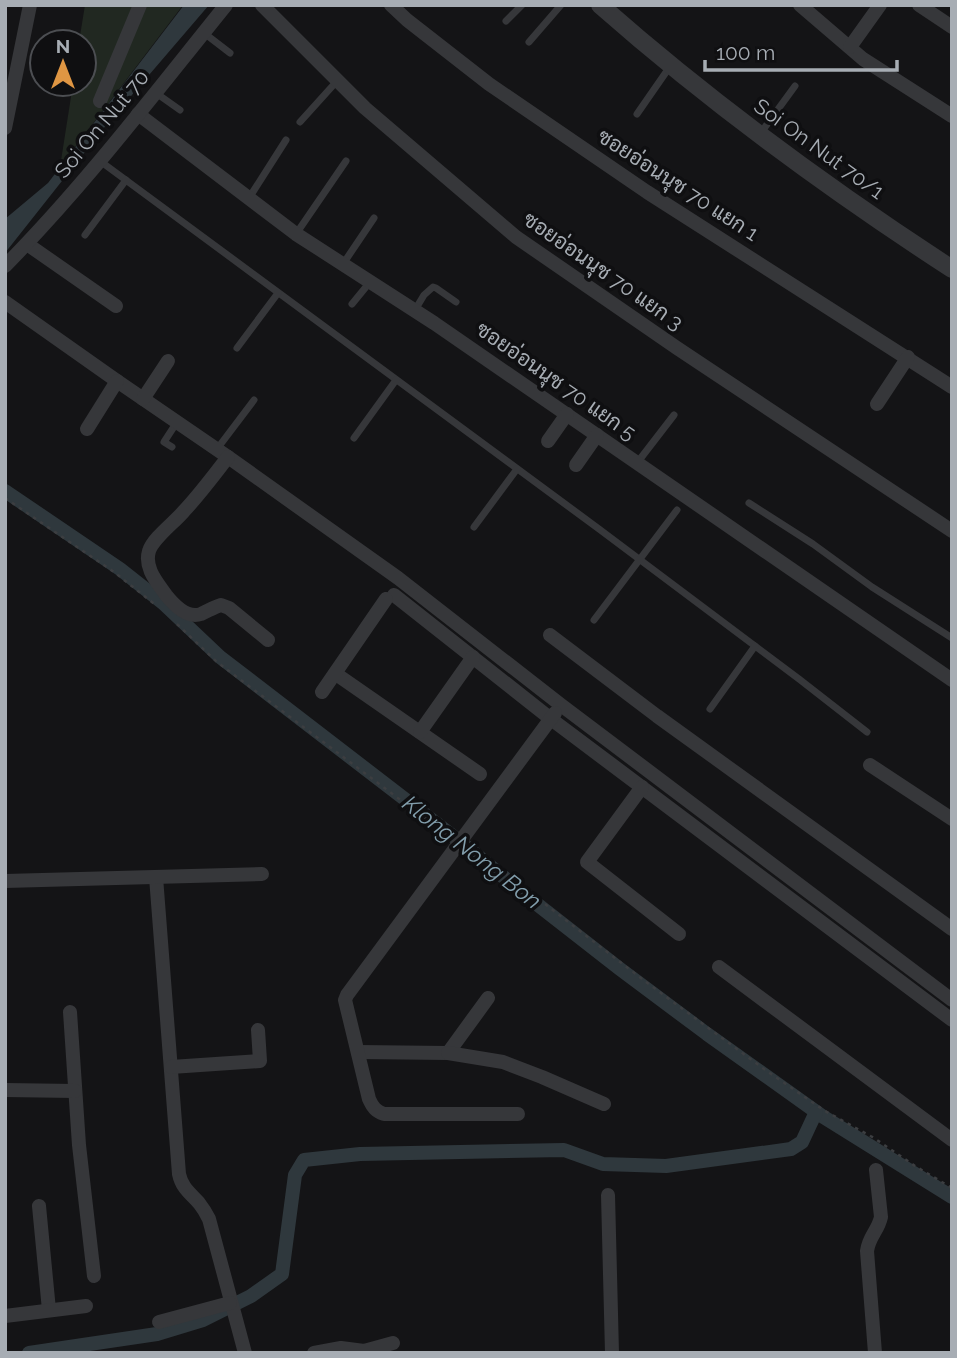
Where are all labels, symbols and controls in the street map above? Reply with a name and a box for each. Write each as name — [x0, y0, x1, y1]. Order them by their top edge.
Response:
north arrow — [28, 28, 98, 98]
scale bar — [705, 28, 898, 72]
text: N — [56, 35, 70, 57]
text: 100 m — [716, 40, 775, 65]
street label: Soi On Nut 70 — [49, 64, 154, 183]
street label: Soi On Nut 70/1 — [749, 93, 889, 204]
street label: ซอยอ่อนนุช 70 แยก 1 — [592, 123, 763, 248]
street label: ซอยอ่อนนุช 70 แยก 3 — [518, 206, 688, 337]
street label: ซอยอ่อนนุช 70 แยก 5 — [470, 316, 641, 447]
water label: Klong Nong Bon — [398, 789, 547, 914]

